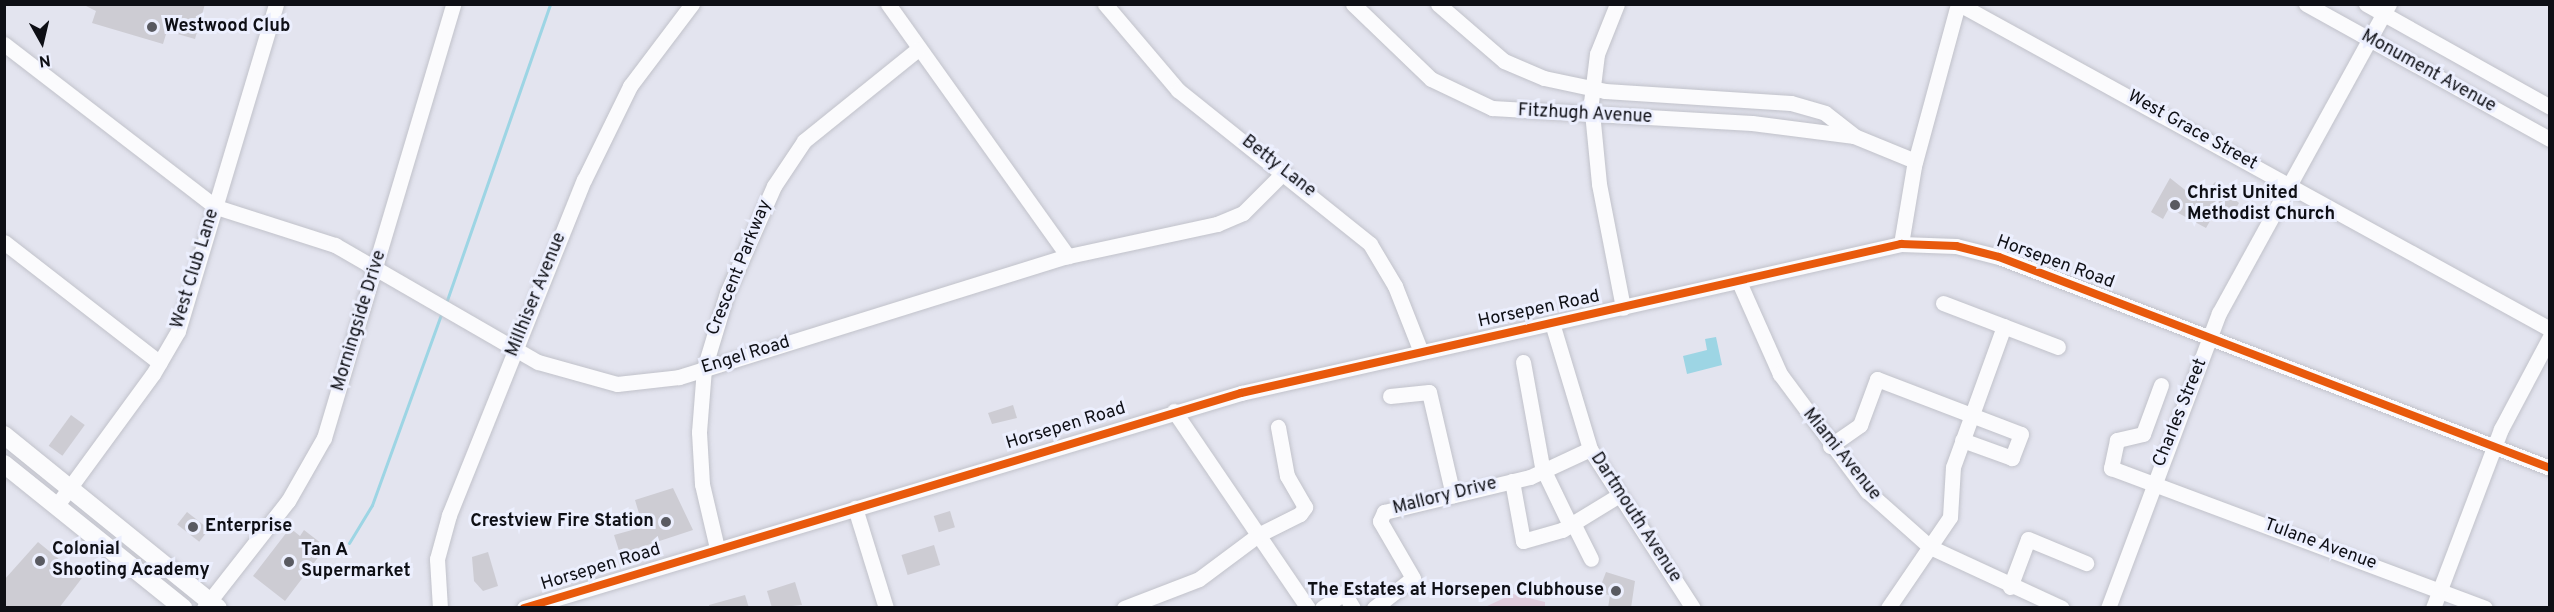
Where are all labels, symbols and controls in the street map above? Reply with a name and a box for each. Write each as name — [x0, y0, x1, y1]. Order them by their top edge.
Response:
north arrow — [12, 12, 72, 72]
place label: Westwood Club — [164, 16, 290, 38]
marker: Westwood Club — [145, 20, 159, 34]
street label: Monument Avenue — [2357, 26, 2499, 118]
text: N — [37, 49, 52, 71]
street label: West Grace Street — [2123, 86, 2261, 176]
street label: Fitzhugh Avenue — [1517, 101, 1653, 129]
street label: Betty Lane — [1237, 131, 1319, 203]
place label: Christ United Methodist Church — [2187, 184, 2335, 226]
street label: Crescent Parkway — [703, 197, 777, 339]
marker: Christ United Methodist Church — [2168, 198, 2182, 212]
street label: West Club Lane — [168, 206, 224, 332]
street label: Millhiser Avenue — [502, 229, 572, 361]
street label: Horsepen Road — [1993, 232, 2117, 294]
street label: Morningside Drive — [328, 248, 392, 394]
street label: Horsepen Road — [1476, 287, 1602, 333]
street label: Engel Road — [699, 332, 793, 380]
street label: Charles Street — [2149, 356, 2213, 470]
street label: Horsepen Road — [1004, 399, 1128, 455]
street label: Miami Avenue — [1797, 404, 1885, 506]
street label: Dartmouth Avenue — [1585, 449, 1685, 587]
street label: Mallory Drive — [1391, 474, 1499, 520]
place label: Crestview Fire Station — [470, 511, 654, 533]
marker: Crestview Fire Station — [659, 515, 673, 529]
street label: Tulane Avenue — [2260, 515, 2380, 575]
place label: Enterprise — [205, 516, 292, 538]
marker: Enterprise — [186, 520, 200, 534]
place label: Colonial Shooting Academy — [52, 540, 210, 582]
street label: Horsepen Road — [539, 540, 663, 596]
place label: Tan A Supermarket — [301, 541, 411, 584]
marker: Colonial Shooting Academy — [33, 554, 47, 568]
marker: Tan A Supermarket — [282, 555, 296, 569]
place label: The Estates at Horsepen Clubhouse — [1307, 580, 1604, 602]
marker: The Estates at Horsepen Clubhouse — [1609, 584, 1623, 598]

